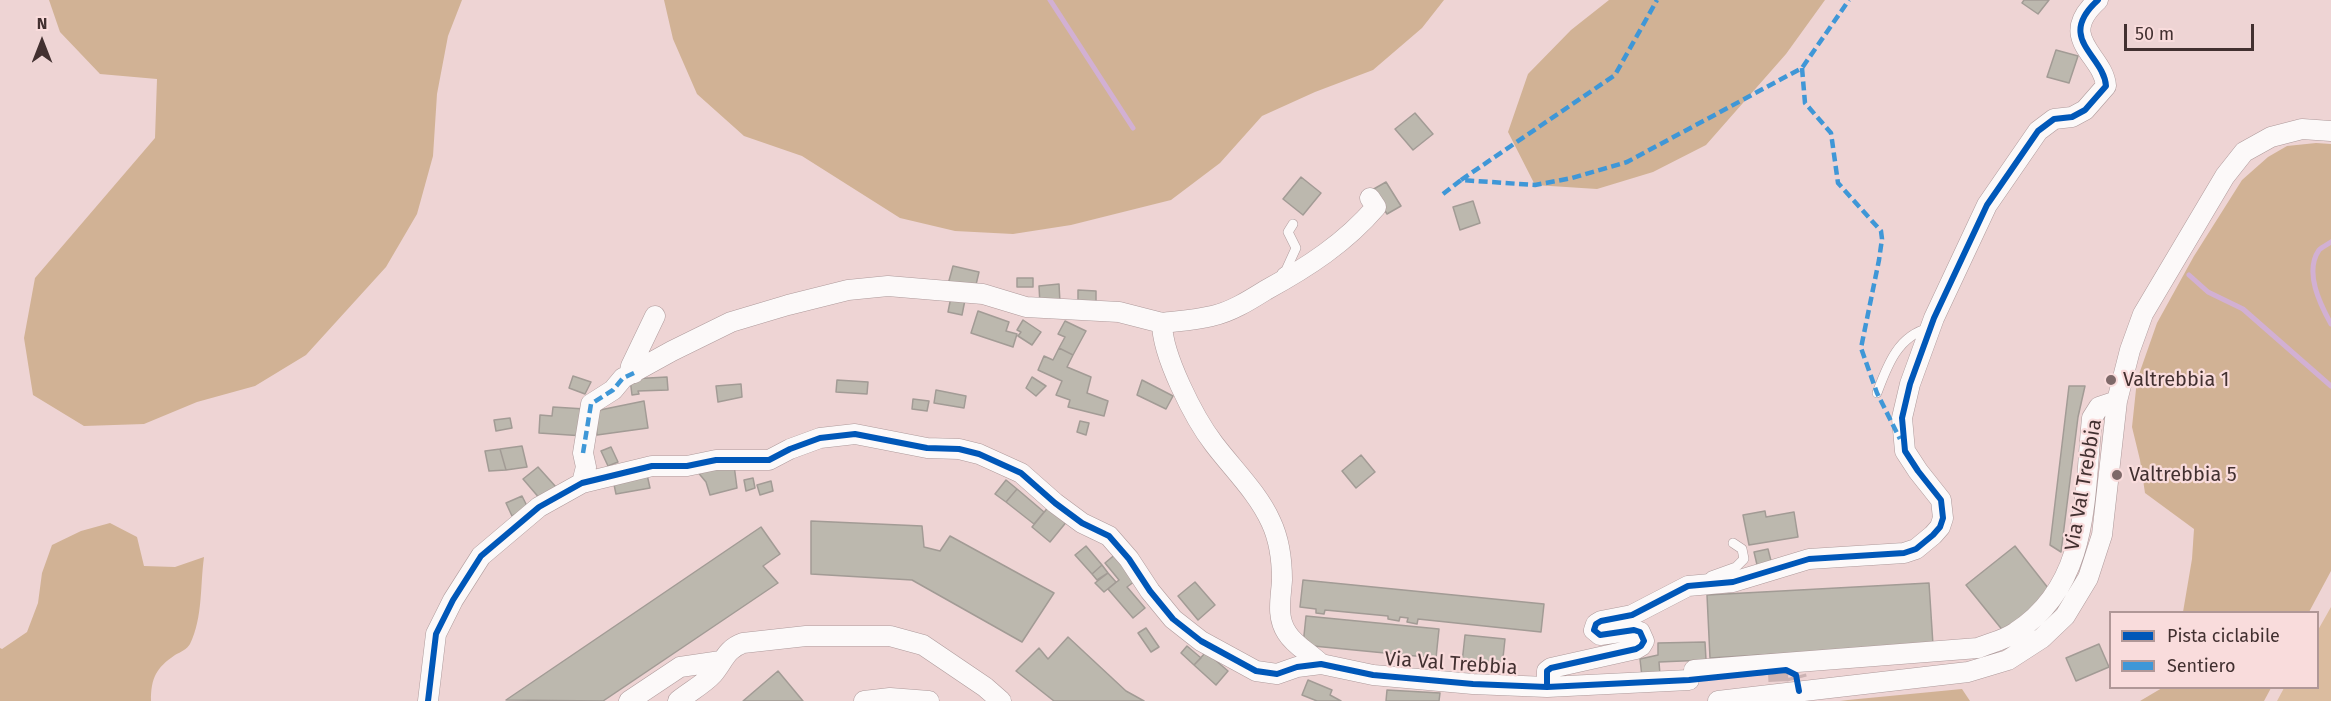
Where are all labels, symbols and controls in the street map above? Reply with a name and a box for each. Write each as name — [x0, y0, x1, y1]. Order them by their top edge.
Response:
north arrow — [12, 12, 72, 72]
scale bar — [2127, 12, 2258, 50]
text: N — [37, 14, 47, 33]
text: 50 m — [2135, 23, 2174, 45]
place label: Valtrebbia 1 — [2123, 368, 2229, 392]
marker: Valtrebbia 1 — [2104, 373, 2118, 387]
street label: Via Val Trebbia — [2061, 417, 2107, 553]
place label: Valtrebbia 5 — [2129, 463, 2237, 487]
marker: Valtrebbia 5 — [2110, 468, 2124, 482]
legend — [2109, 611, 2319, 689]
text: Pista ciclabile — [2167, 625, 2280, 647]
street label: Via Val Trebbia — [1384, 647, 1518, 681]
text: Sentiero — [2167, 655, 2235, 677]

